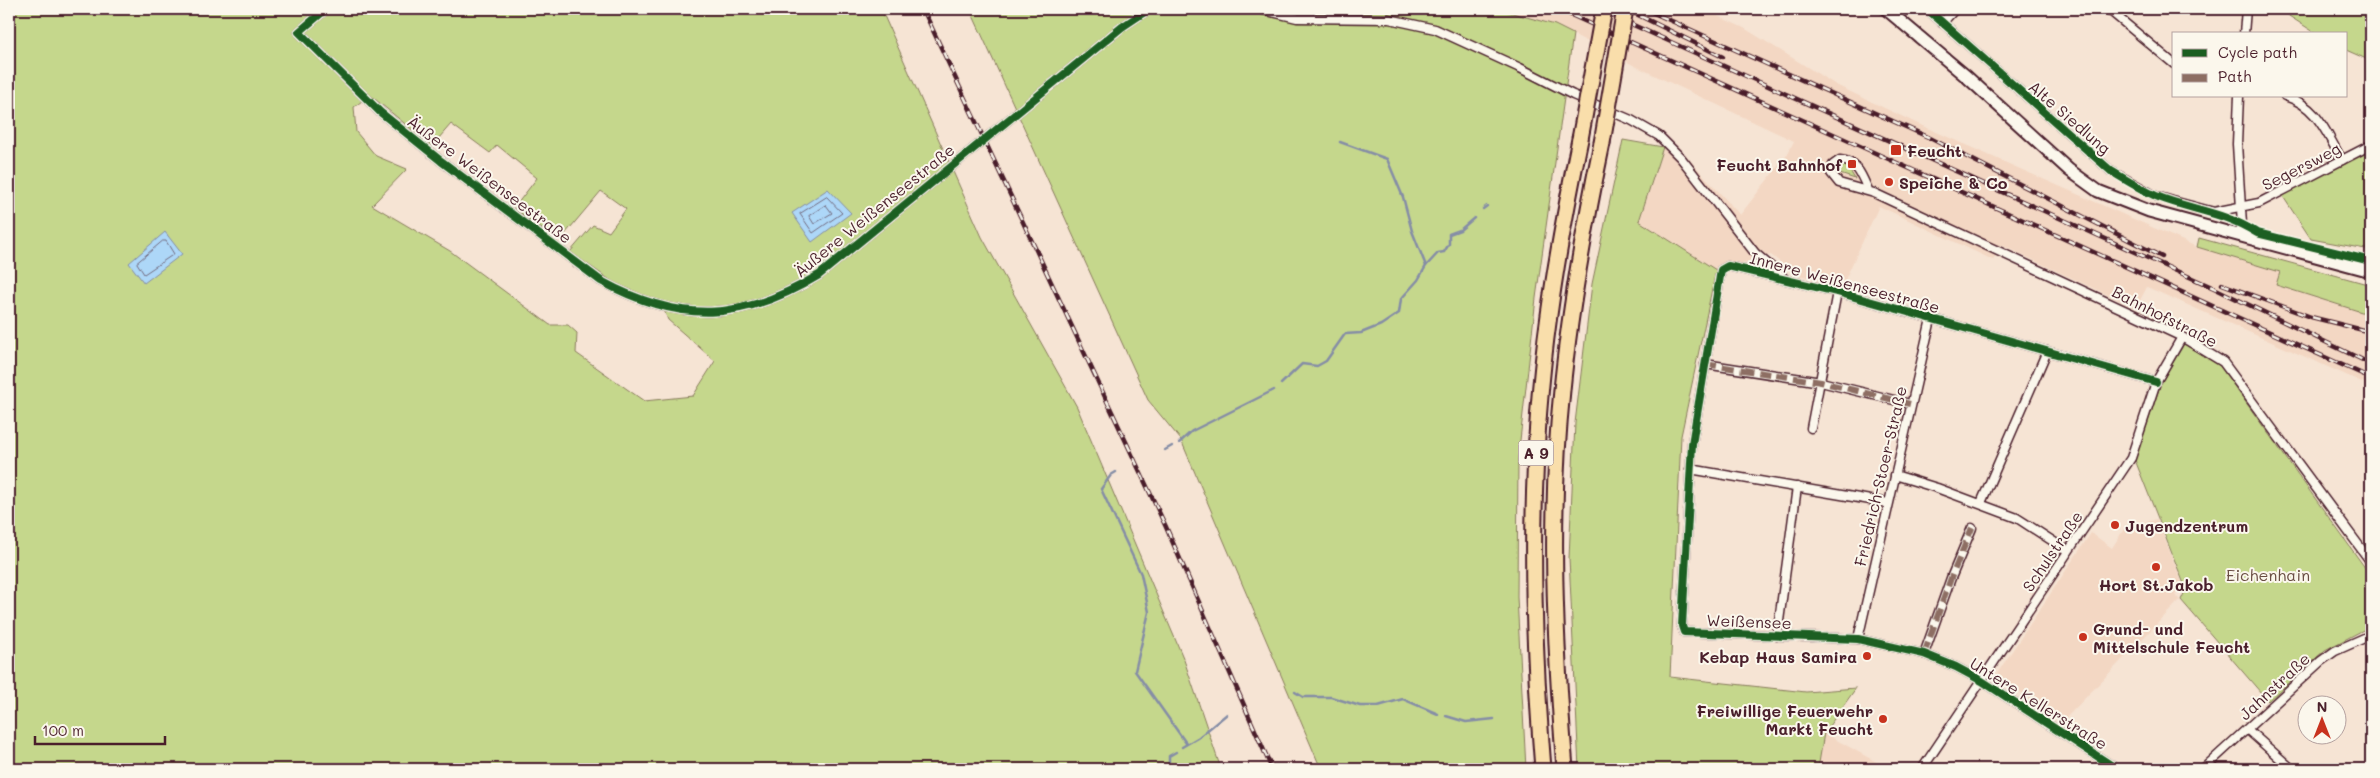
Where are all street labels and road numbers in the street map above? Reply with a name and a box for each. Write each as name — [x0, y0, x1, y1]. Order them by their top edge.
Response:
street label: Alte Siedlung — [2025, 76, 2115, 158]
street label: Äußere Weißenseestraße — [404, 110, 576, 248]
street label: Segersweg — [2258, 137, 2344, 195]
street label: Äußere Weißenseestraße — [789, 139, 959, 281]
street label: Innere Weißenseestraße — [1748, 247, 1942, 317]
street label: Bahnhofstraße — [2109, 280, 2221, 352]
street label: Friedrich-Stoer-Straße — [1849, 384, 1911, 568]
road number: A 9 — [1518, 440, 1554, 466]
street label: Schulstraße — [2017, 507, 2087, 595]
street label: Weißensee — [1706, 609, 1792, 633]
street label: Jahnstraße — [2234, 648, 2314, 724]
street label: Untere Kellerstraße — [1966, 652, 2112, 754]

